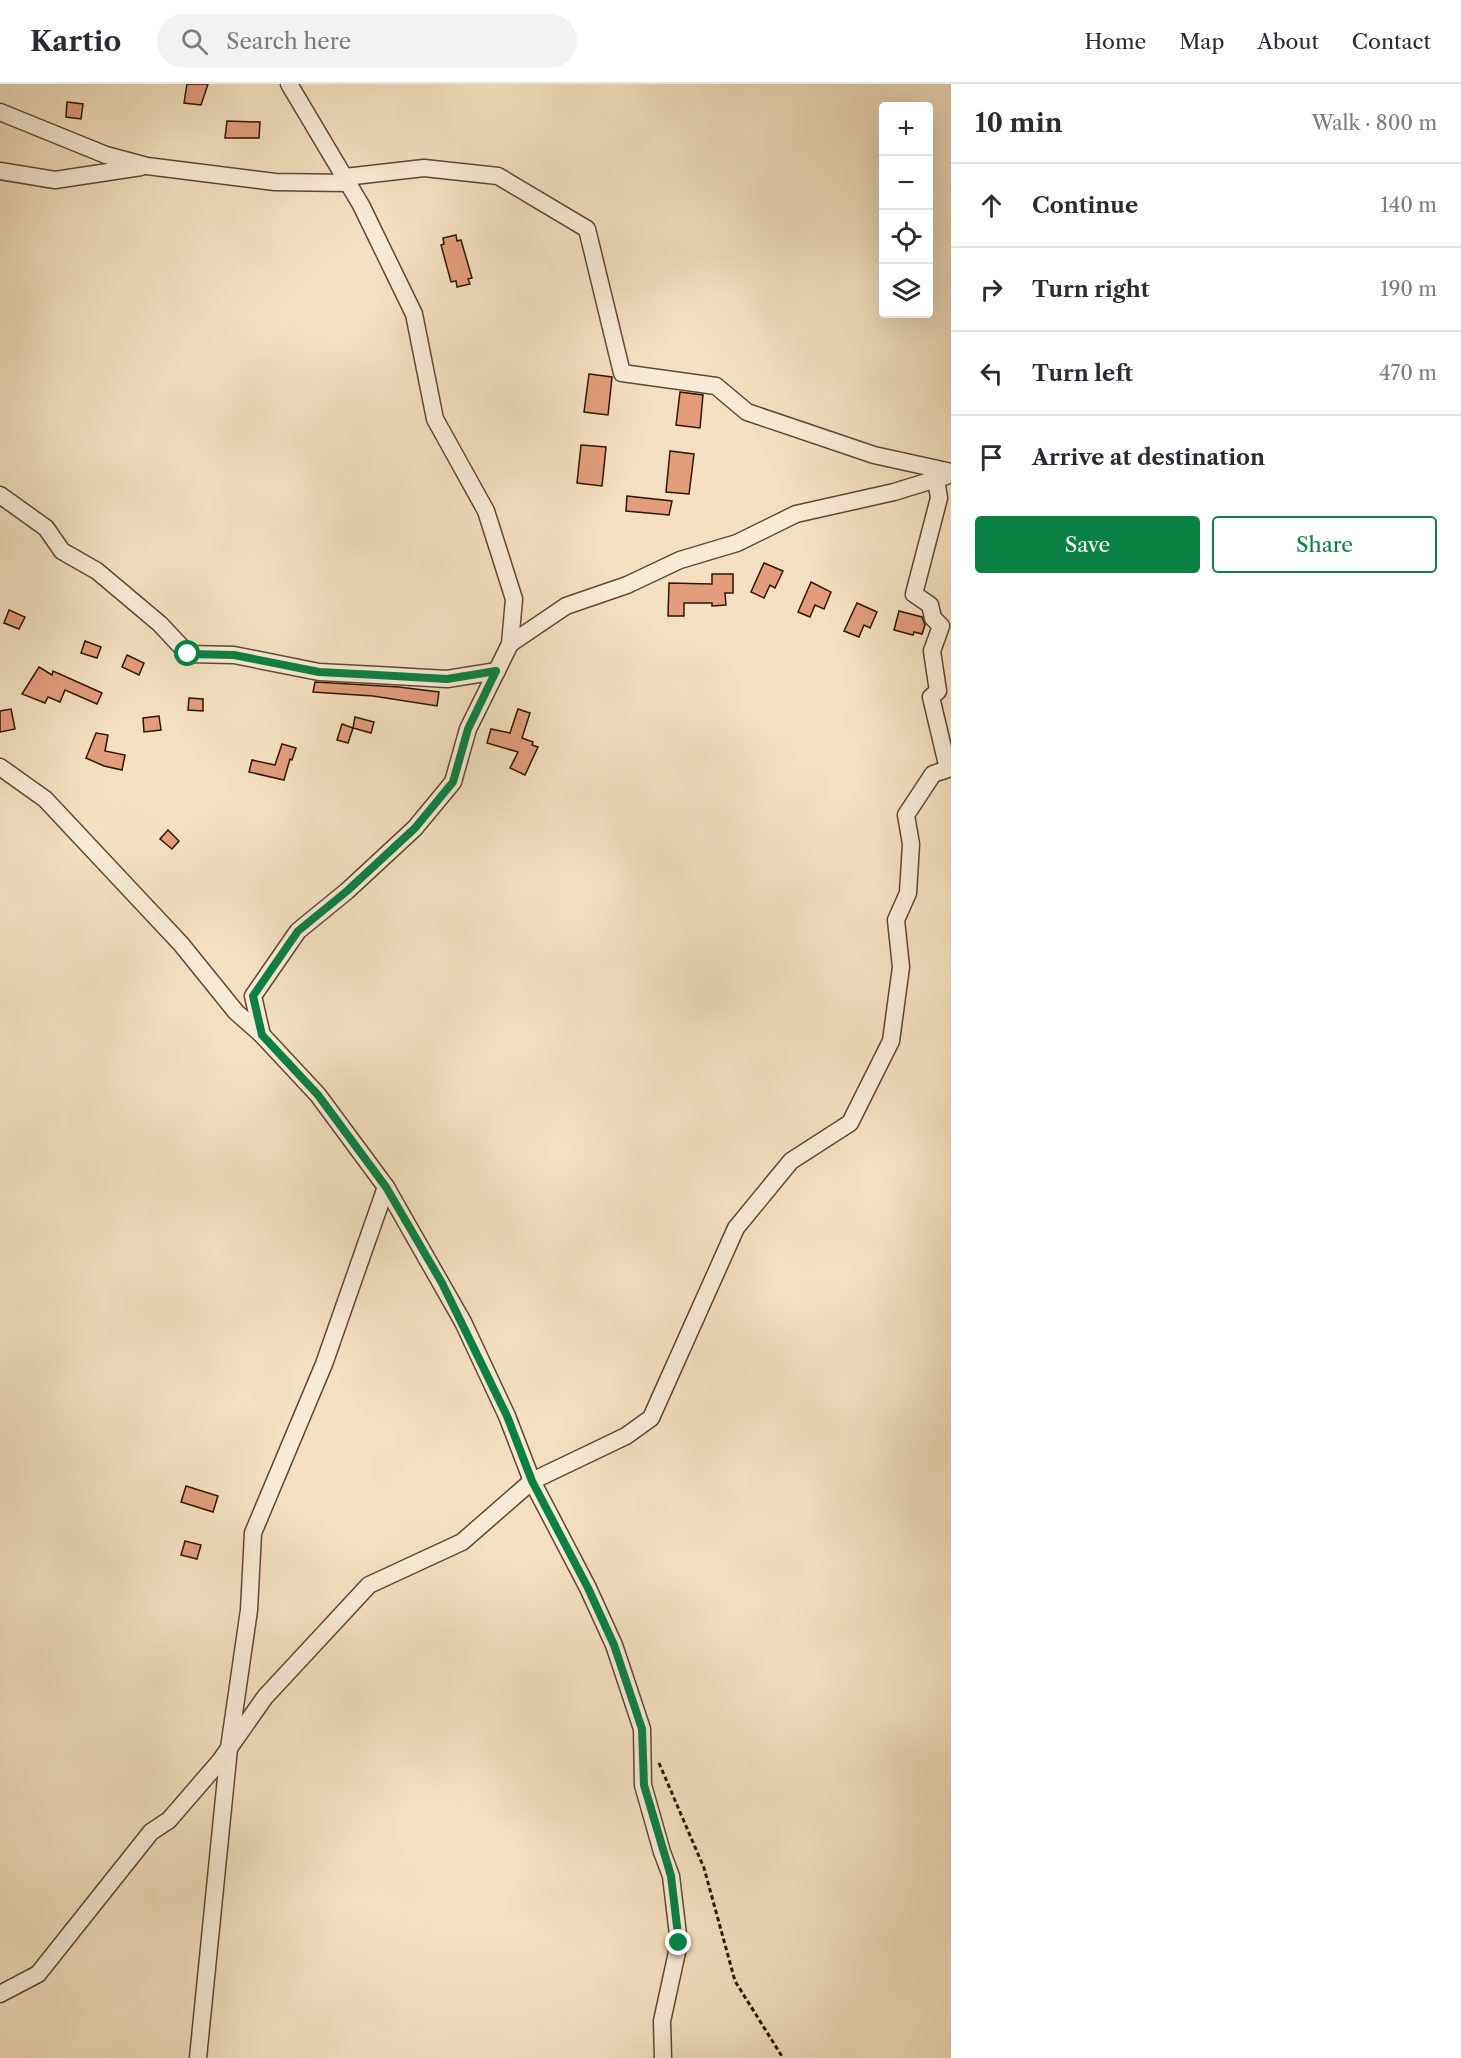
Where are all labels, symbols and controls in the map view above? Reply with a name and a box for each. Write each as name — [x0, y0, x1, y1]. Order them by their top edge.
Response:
search box — [157, 14, 577, 68]
text: Kartio — [30, 24, 121, 58]
icon: search — [178, 25, 211, 58]
text: Search here — [226, 28, 351, 55]
text: Home — [1085, 29, 1146, 54]
text: Map — [1179, 29, 1224, 54]
text: About — [1257, 29, 1319, 54]
text: Contact — [1352, 29, 1431, 54]
map controls — [879, 102, 933, 318]
button: + — [879, 102, 933, 156]
text: 10 min — [975, 107, 1063, 139]
text: Walk · 800 m — [1312, 111, 1437, 135]
button: − — [879, 156, 933, 210]
icon: ahead — [975, 189, 1008, 222]
text: Continue — [1032, 192, 1138, 219]
text: 140 m — [1380, 193, 1437, 217]
button: locate — [879, 210, 933, 264]
button: layers — [879, 264, 933, 318]
icon: right — [975, 273, 1008, 306]
text: Turn right — [1032, 276, 1150, 303]
text: 190 m — [1380, 277, 1437, 301]
icon: left — [975, 357, 1008, 390]
text: Turn left — [1032, 360, 1133, 387]
text: 470 m — [1379, 361, 1437, 385]
icon: arrive — [975, 441, 1008, 474]
text: Arrive at destination — [1032, 444, 1265, 471]
button: Save — [975, 516, 1200, 573]
button: Share — [1212, 516, 1437, 573]
route start — [174, 640, 200, 666]
route end — [665, 1929, 691, 1955]

